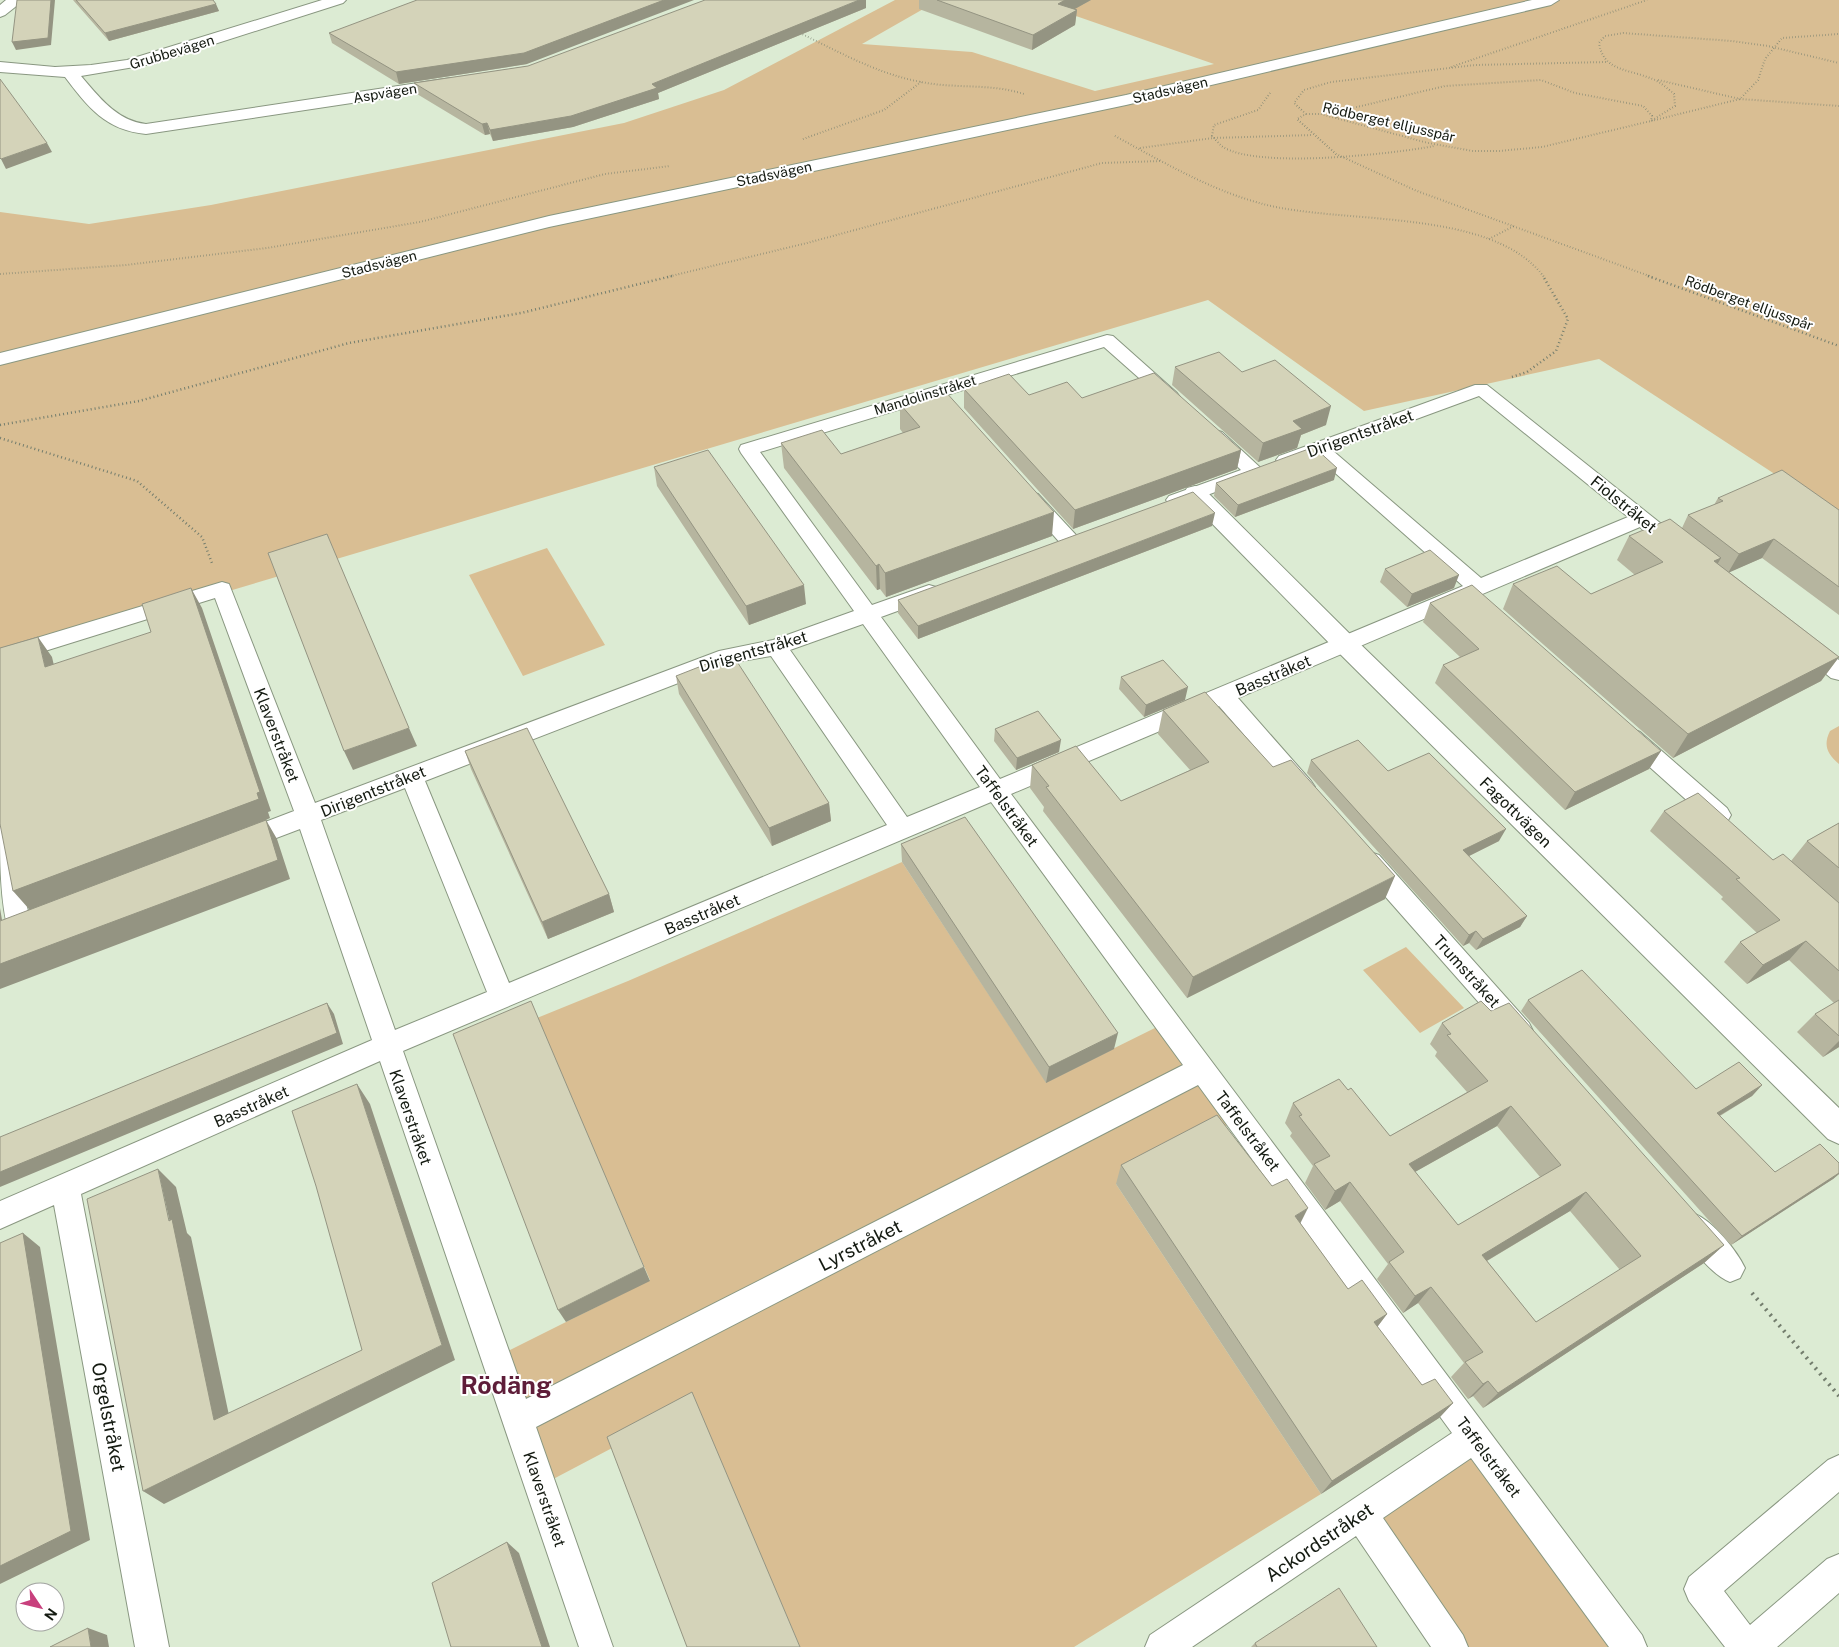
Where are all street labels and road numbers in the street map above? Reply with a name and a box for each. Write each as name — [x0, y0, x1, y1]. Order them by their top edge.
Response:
street label: Grubbevägen — [128, 32, 216, 72]
street label: Stadsvägen — [1131, 74, 1209, 106]
street label: Aspvägen — [352, 80, 418, 106]
street label: Rödberget elljusspår — [1321, 99, 1457, 145]
street label: Stadsvägen — [735, 158, 813, 190]
street label: Stadsvägen — [340, 247, 418, 281]
street label: Rödberget elljusspår — [1683, 272, 1815, 334]
street label: Mandolinstråket — [872, 372, 978, 418]
street label: Dirigentstråket — [1304, 405, 1416, 461]
street label: Fiolstråket — [1587, 472, 1661, 537]
street label: Dirigentstråket — [697, 627, 809, 676]
street label: Basstråket — [1233, 651, 1314, 700]
street label: Klaverstråket — [250, 685, 303, 785]
street label: Dirigentstråket — [318, 762, 429, 821]
street label: Taffelstråket — [971, 762, 1042, 850]
street label: Fagottvägen — [1476, 773, 1556, 851]
street label: Basstråket — [662, 890, 743, 939]
street label: Trumstråket — [1429, 931, 1504, 1011]
street label: Klaverstråket — [385, 1067, 436, 1167]
street label: Basstråket — [211, 1081, 292, 1131]
street label: Taffelstråket — [1211, 1087, 1284, 1175]
street label: Lyrstråket — [815, 1215, 905, 1275]
street label: Orgelstråket — [88, 1360, 130, 1474]
street label: Taffelstråket — [1452, 1413, 1525, 1501]
street label: Klaverstråket — [519, 1449, 570, 1549]
street label: Ackordstråket — [1261, 1498, 1377, 1586]

